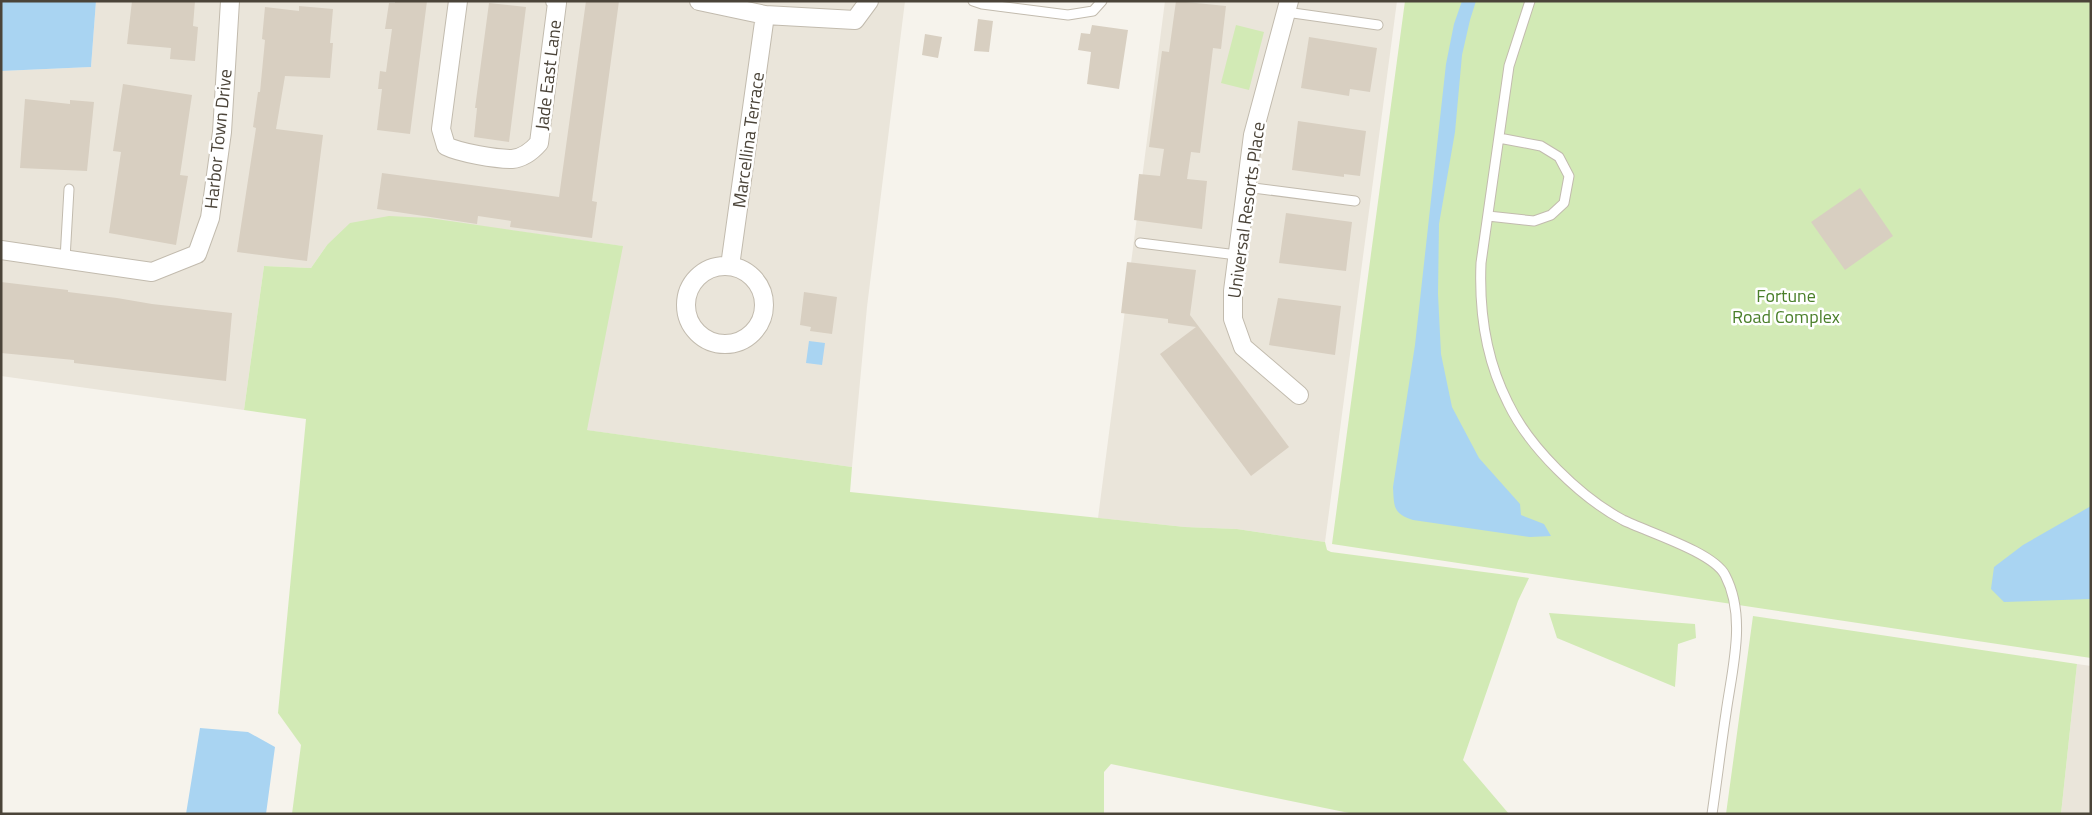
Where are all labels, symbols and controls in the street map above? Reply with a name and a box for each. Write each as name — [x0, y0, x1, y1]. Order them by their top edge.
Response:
street label: Jade East Lane — [528, 18, 568, 132]
street label: Harbor Town Drive — [197, 68, 239, 210]
street label: Marcellina Terrace — [725, 70, 771, 210]
street label: Universal Resorts Place — [1220, 120, 1272, 300]
park label: Fortune Road Complex — [1732, 282, 1840, 330]

